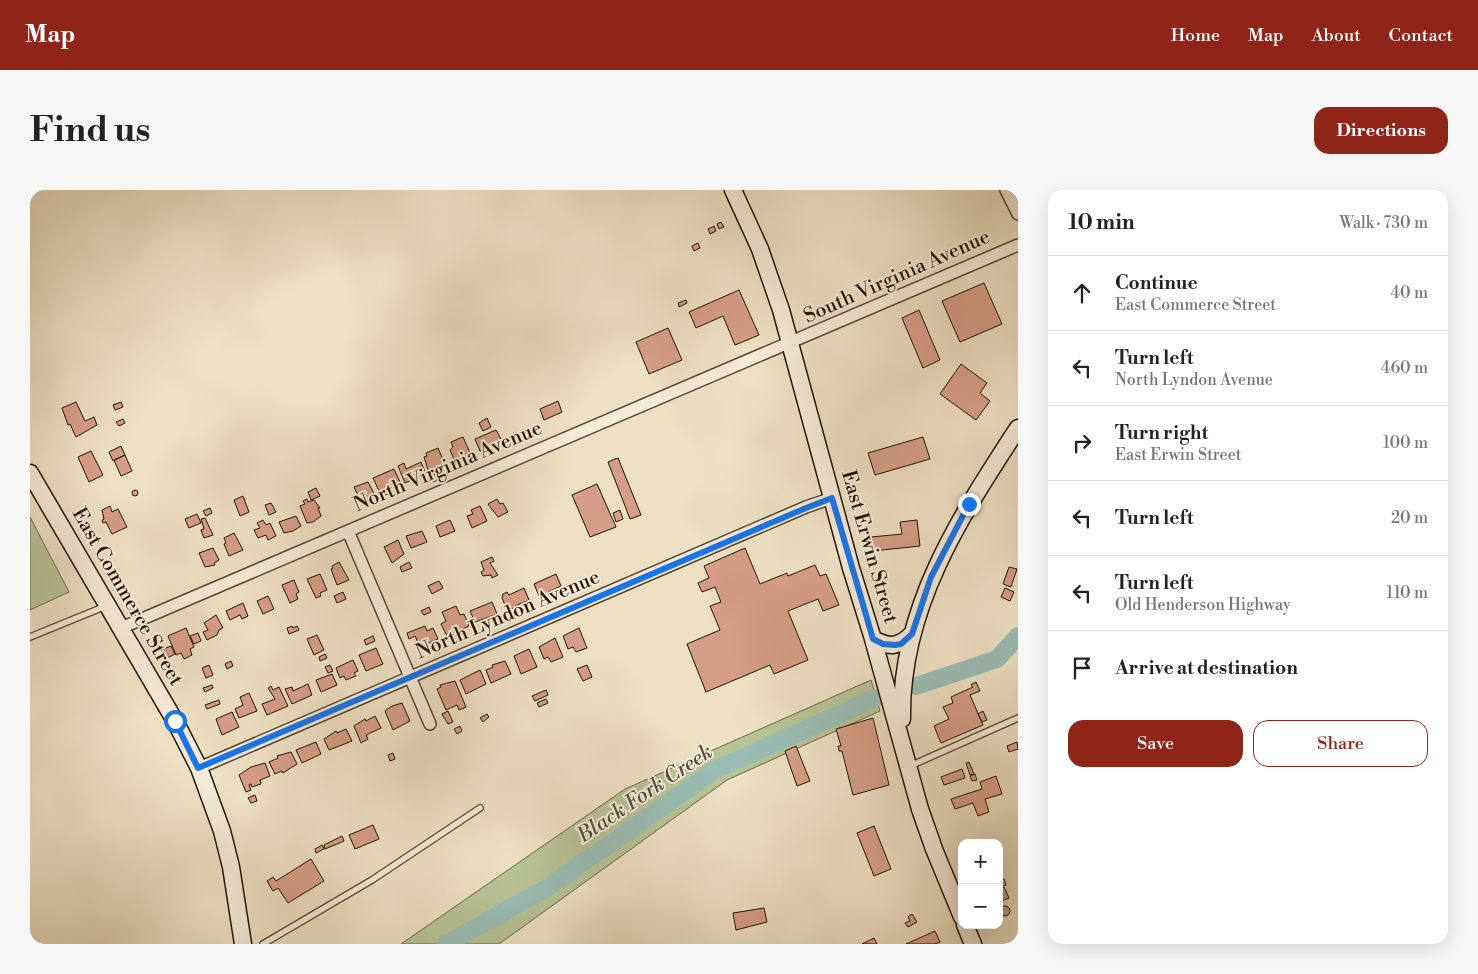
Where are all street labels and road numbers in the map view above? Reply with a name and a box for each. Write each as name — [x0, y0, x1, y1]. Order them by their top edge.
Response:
street label: South Virginia Avenue — [800, 225, 994, 329]
street label: North Virginia Avenue — [350, 416, 546, 518]
street label: East Erwin Street — [835, 468, 903, 626]
street label: East Commerce Street — [66, 504, 188, 690]
street label: North Lyndon Avenue — [412, 565, 604, 665]

